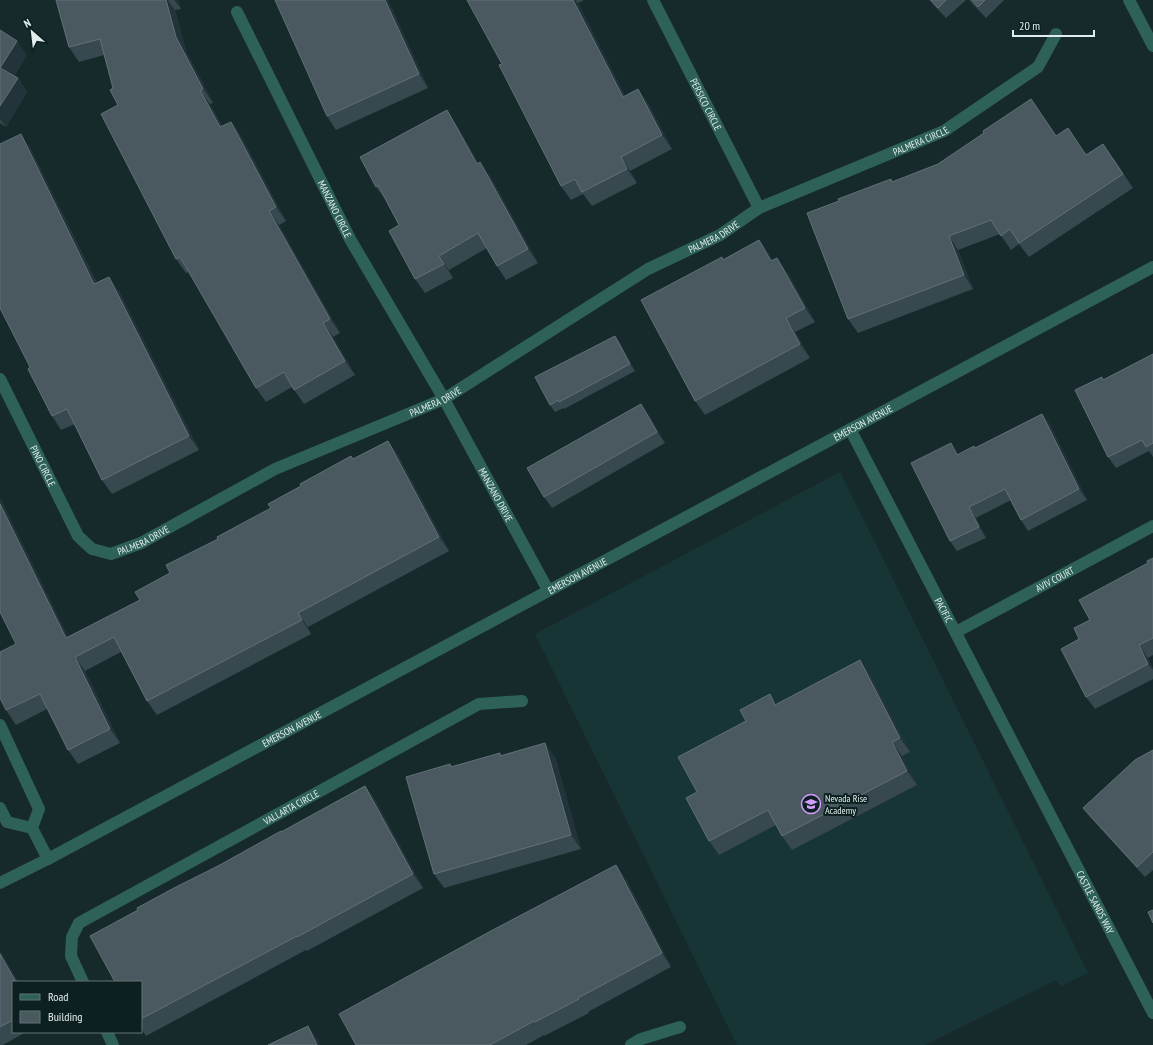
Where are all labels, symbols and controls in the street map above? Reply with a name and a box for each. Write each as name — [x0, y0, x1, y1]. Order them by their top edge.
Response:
north arrow — [12, 12, 52, 52]
scale bar — [1013, 12, 1094, 38]
text: N — [21, 16, 33, 31]
text: 20 m — [1019, 18, 1040, 33]
street label: PERSICO CIRCLE — [687, 76, 725, 132]
street label: PALMERA CIRCLE — [891, 123, 951, 158]
street label: MANZANO CIRCLE — [315, 178, 355, 240]
street label: PALMERA DRIVE — [686, 217, 741, 256]
street label: PALMERA DRIVE — [407, 383, 464, 419]
street label: EMERSON AVENUE — [831, 401, 894, 444]
street label: PINO CIRCLE — [27, 443, 59, 489]
street label: MANZANO DRIVE — [476, 465, 516, 524]
street label: PALMERA DRIVE — [115, 522, 171, 558]
street label: EMERSON AVENUE — [545, 554, 609, 597]
street label: AVIV COURT — [1033, 563, 1077, 595]
street label: PACIFIC — [932, 595, 956, 625]
street label: EMERSON AVENUE — [260, 707, 323, 750]
street label: VALLARTA CIRCLE — [260, 786, 321, 828]
place label: Nevada Rise Academy — [825, 792, 867, 817]
school or university icon: Nevada Rise Academy — [800, 793, 822, 815]
street label: CASTLE SANDS WAY — [1074, 868, 1117, 936]
legend — [12, 981, 142, 1033]
text: Road — [48, 989, 68, 1004]
text: Building — [48, 1009, 83, 1024]

